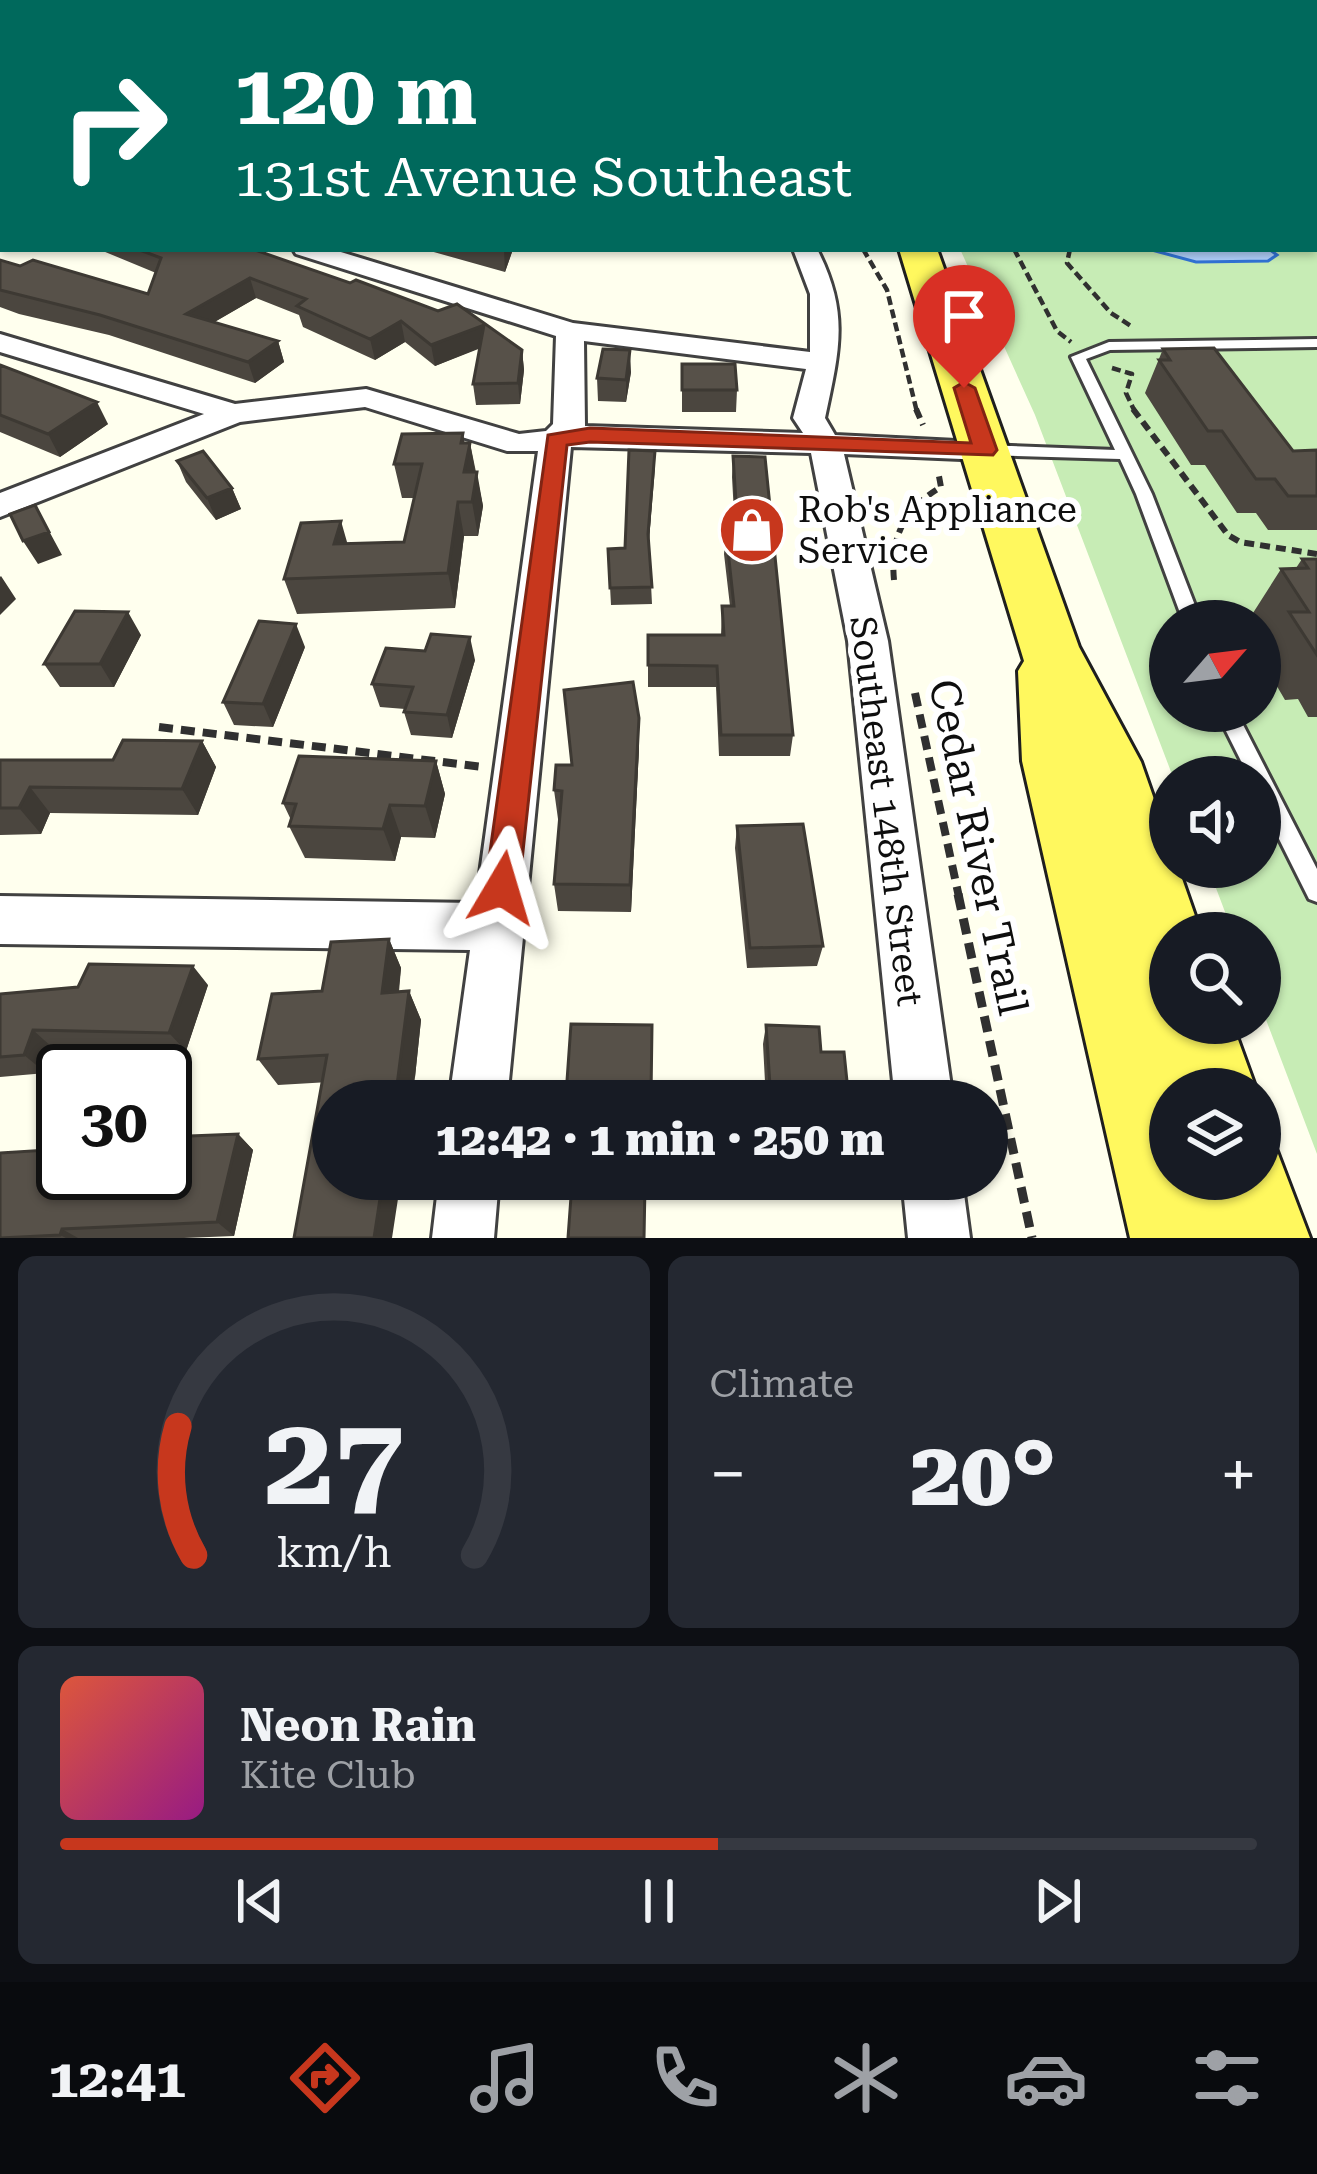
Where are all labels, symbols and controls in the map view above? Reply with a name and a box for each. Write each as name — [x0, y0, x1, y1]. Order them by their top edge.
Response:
text: 120 m — [234, 46, 477, 144]
icon: right — [36, 48, 192, 204]
text: 131st Avenue Southeast — [234, 146, 852, 209]
pin — [913, 265, 1015, 388]
icon: arrive — [931, 283, 997, 349]
place label: Rob's Appliance Service — [798, 489, 1077, 572]
shop icon: Rob's Appliance Service — [717, 495, 787, 565]
north arrow — [1149, 600, 1281, 732]
map controls — [1149, 600, 1281, 1200]
street label: Southeast 148th Street — [841, 614, 931, 1008]
street label: Cedar River Trail — [919, 675, 1038, 1019]
button: sound — [1149, 756, 1281, 888]
position arrow — [439, 825, 565, 951]
button: search — [1149, 912, 1281, 1044]
speed limit sign: 30 — [36, 1044, 192, 1200]
button: layers — [1149, 1068, 1281, 1200]
text: 12:42 · 1 min · 250 m — [436, 1113, 884, 1166]
text: Climate — [710, 1361, 854, 1407]
text: 27 — [264, 1388, 404, 1534]
text: 20° — [910, 1422, 1056, 1527]
text: − — [710, 1436, 746, 1513]
text: + — [1220, 1436, 1257, 1513]
text: km/h — [276, 1527, 391, 1577]
text: Neon Rain — [240, 1699, 476, 1752]
text: Kite Club — [240, 1752, 416, 1798]
icon: previous — [227, 1868, 293, 1934]
icon: pause — [626, 1868, 692, 1934]
icon: next — [1025, 1868, 1091, 1934]
icon: directions — [283, 2036, 367, 2120]
icon: music — [463, 2036, 547, 2120]
icon: phone — [643, 2036, 727, 2120]
icon: climate — [824, 2036, 908, 2120]
icon: car — [1004, 2036, 1088, 2120]
icon: filters — [1185, 2036, 1269, 2120]
text: 12:41 — [48, 2047, 186, 2110]

